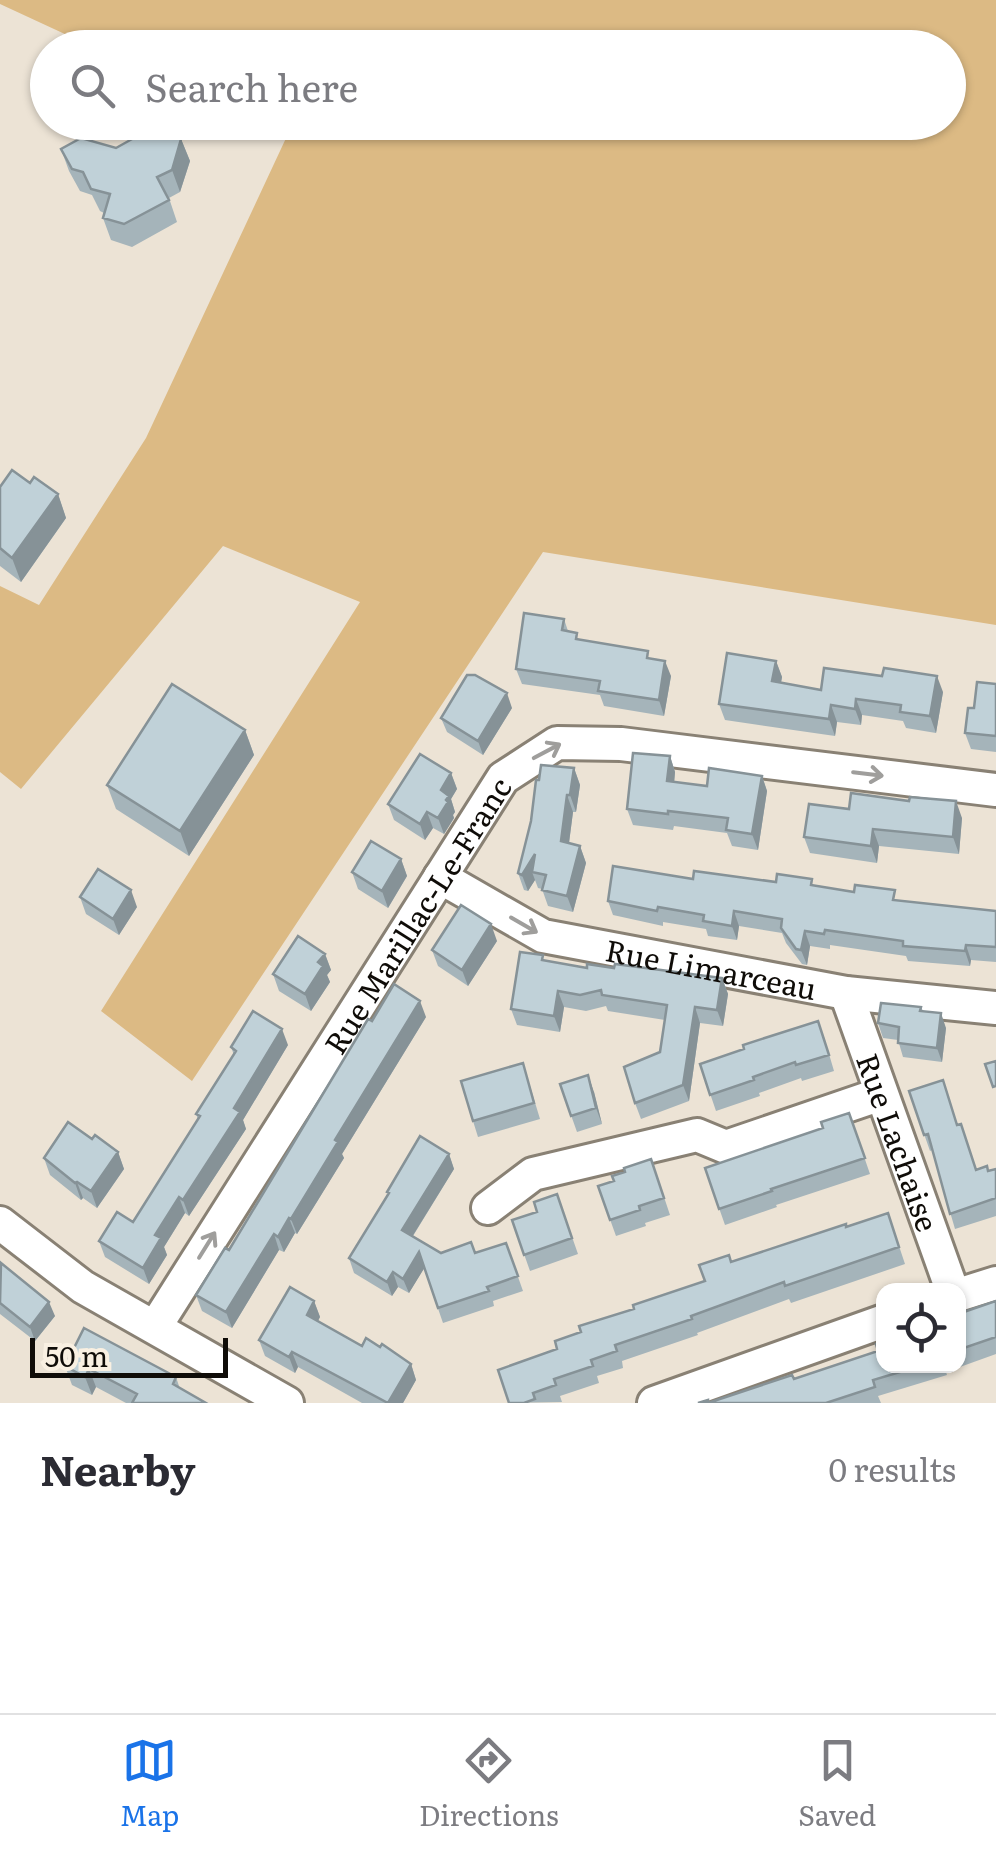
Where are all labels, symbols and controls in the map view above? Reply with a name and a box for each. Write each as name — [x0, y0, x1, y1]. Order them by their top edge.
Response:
search box — [30, 30, 966, 140]
text: Search here — [145, 57, 358, 114]
icon: search — [65, 58, 120, 113]
one-way arrow — [532, 741, 561, 760]
one-way arrow — [851, 765, 884, 784]
street label: Rue Marillac-Le-Franc — [312, 768, 521, 1062]
one-way arrow — [510, 915, 538, 935]
street label: Rue Limarceau — [602, 926, 821, 1009]
street label: Rue Lachaise — [847, 1047, 951, 1237]
one-way arrow — [197, 1231, 217, 1259]
map controls — [876, 1283, 966, 1373]
button: locate — [876, 1283, 966, 1373]
scale bar — [30, 1333, 228, 1378]
text: 50 m — [45, 1334, 108, 1376]
text: Nearby — [40, 1437, 196, 1499]
text: 0 results — [828, 1444, 956, 1492]
tab: Map — [120, 1733, 179, 1835]
tab: Directions — [419, 1733, 559, 1835]
tab: Saved — [798, 1733, 876, 1835]

